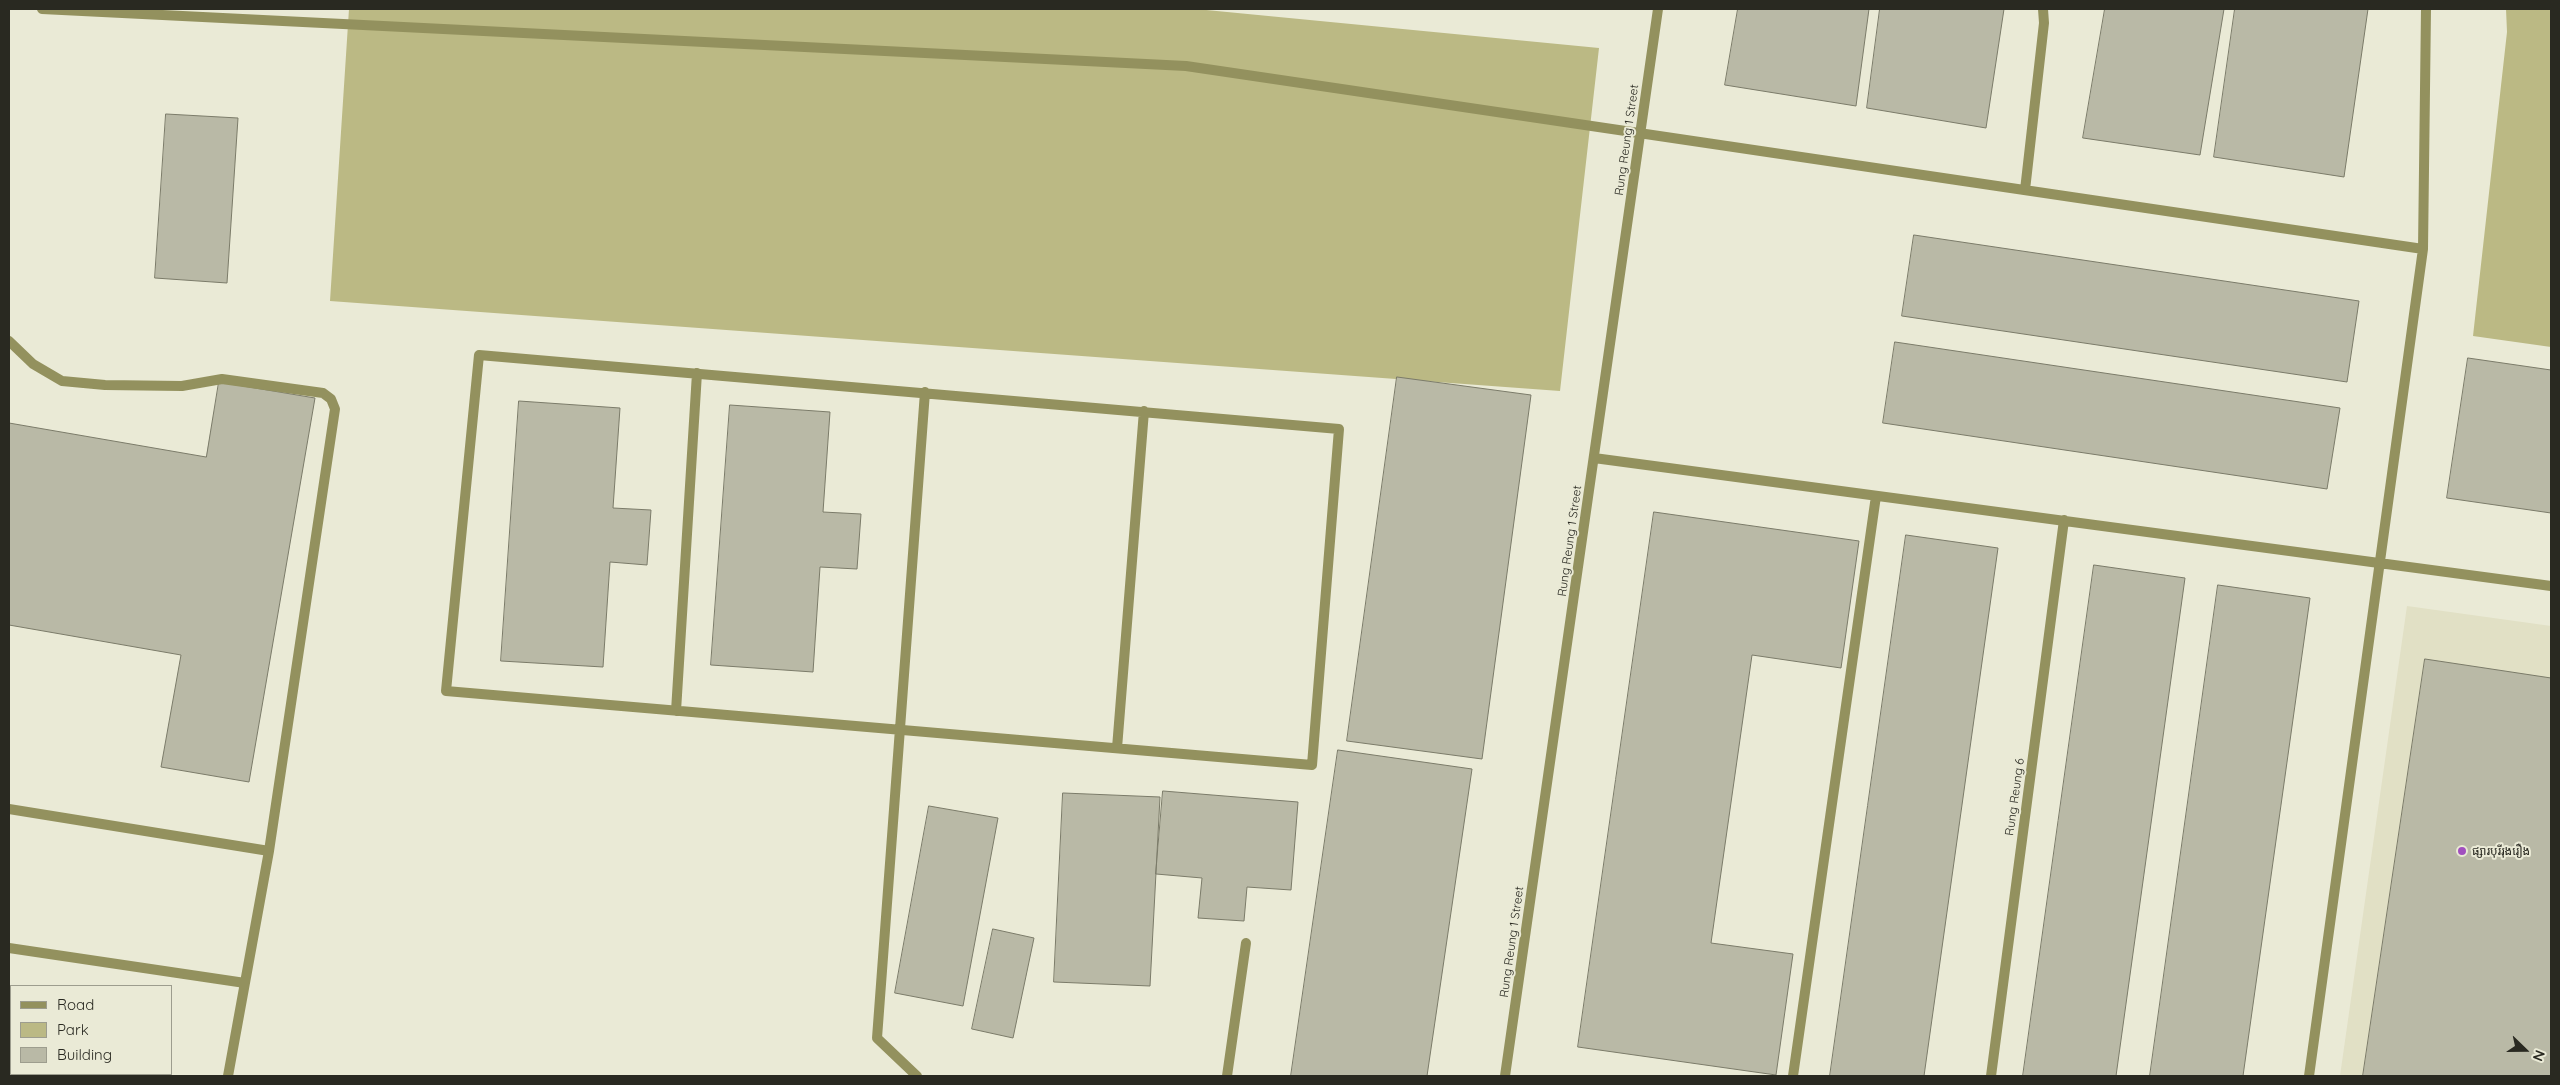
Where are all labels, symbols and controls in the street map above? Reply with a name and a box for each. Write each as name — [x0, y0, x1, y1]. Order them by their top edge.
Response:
street label: Rung Reung 1 Street — [1612, 83, 1642, 197]
street label: Rung Reung 1 Street — [1555, 484, 1585, 598]
street label: Rung Reung 6 — [2002, 757, 2028, 837]
place label: ផ្សារបុរីរុងរឿង — [2472, 844, 2530, 858]
marker: ផ្សារបុរីរុងរឿង — [2456, 845, 2468, 857]
street label: Rung Reung 1 Street — [1497, 885, 1527, 999]
legend — [10, 985, 172, 1075]
text: Road — [57, 995, 94, 1014]
text: Park — [57, 1020, 89, 1039]
north arrow — [2500, 1025, 2550, 1075]
text: Building — [57, 1045, 112, 1064]
text: N — [2529, 1047, 2549, 1064]

